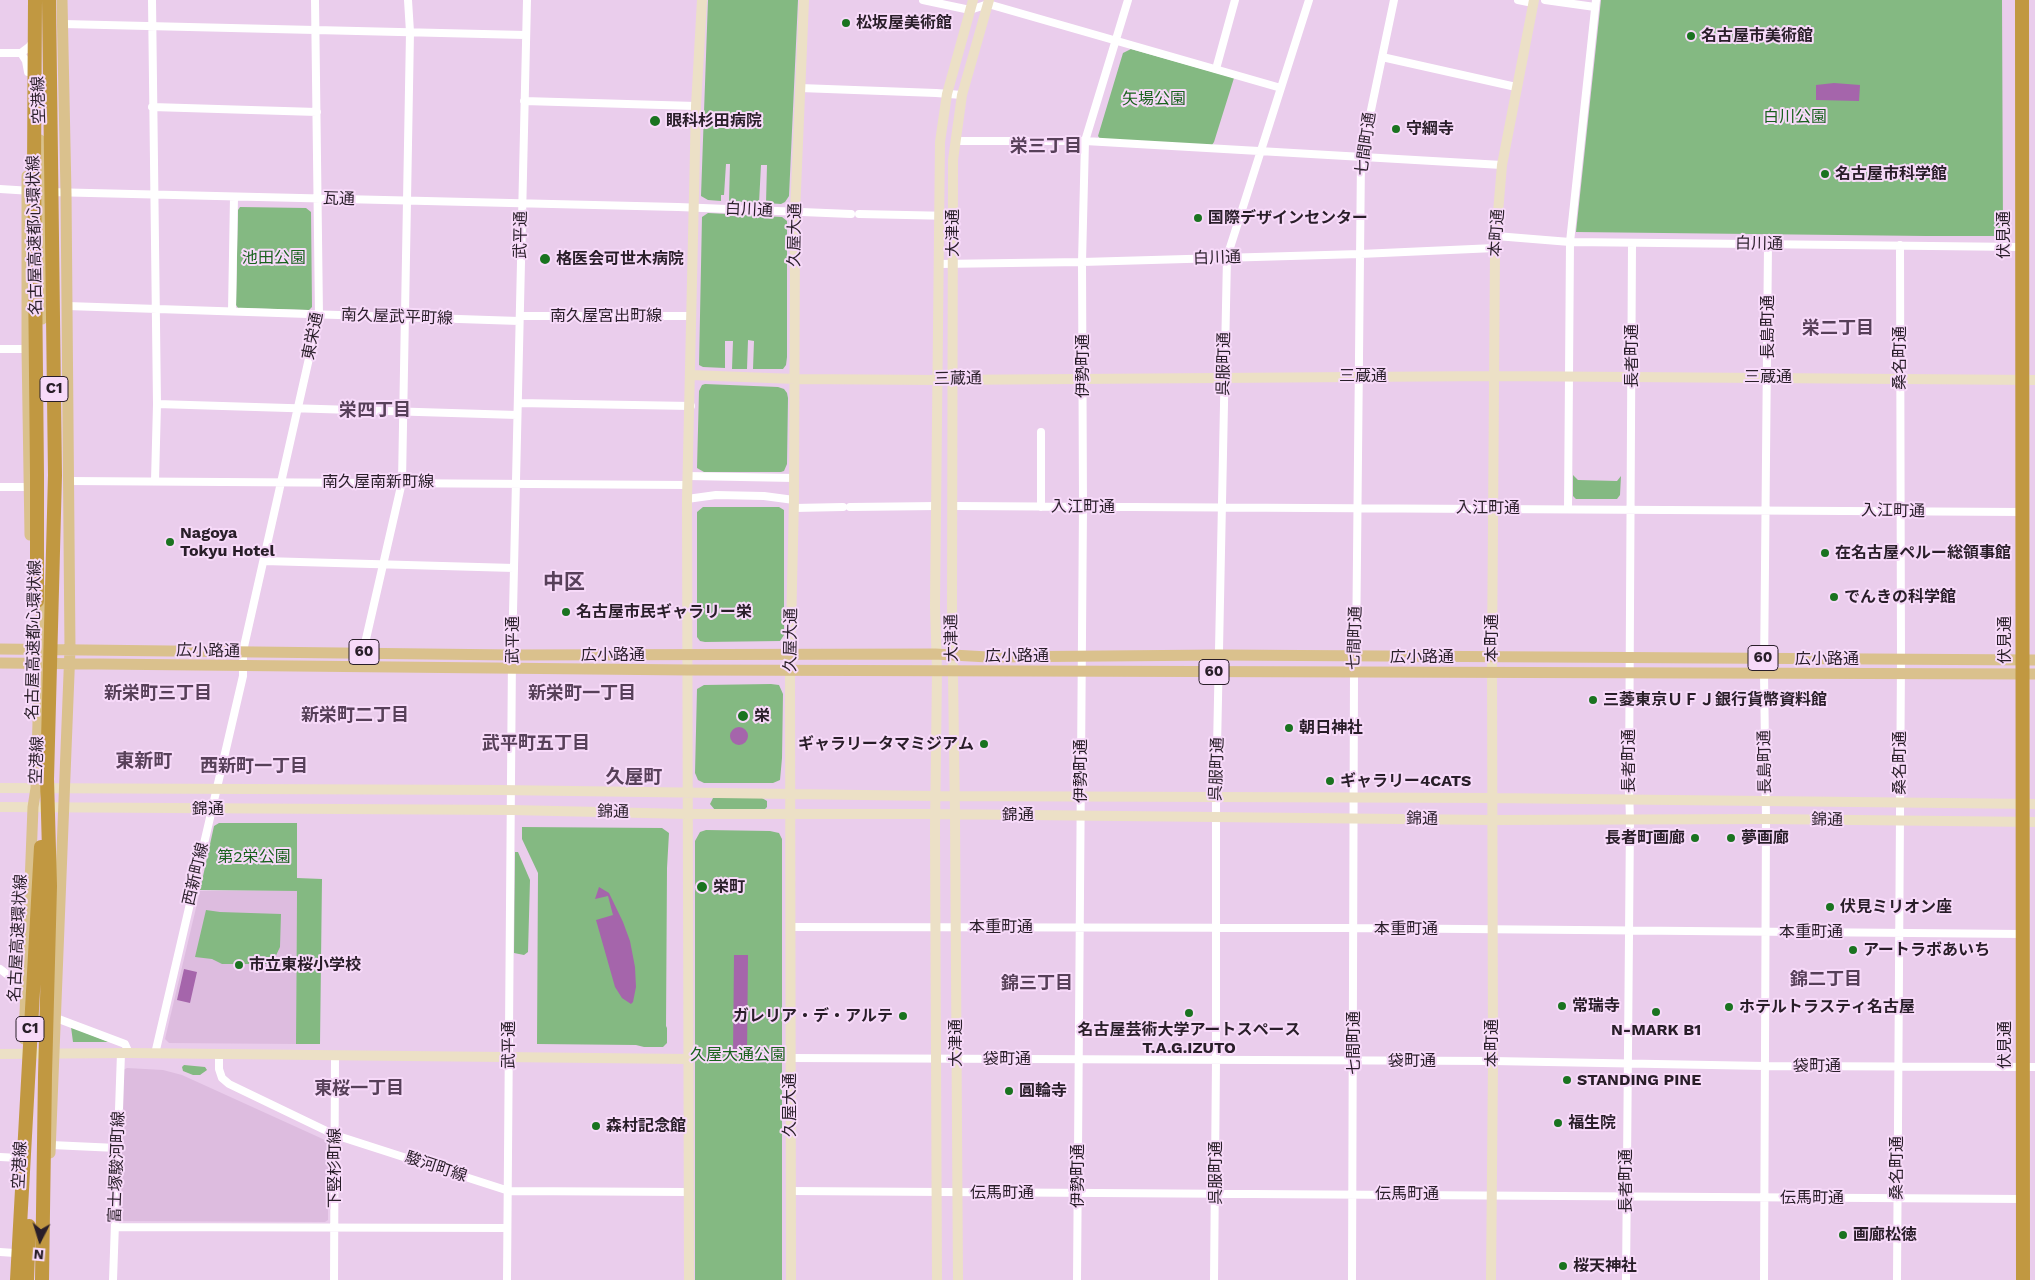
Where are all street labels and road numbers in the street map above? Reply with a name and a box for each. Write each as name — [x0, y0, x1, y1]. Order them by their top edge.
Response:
street label: 空港線 — [29, 76, 49, 124]
street label: 七間町通 — [1352, 111, 1380, 177]
street label: 名古屋高速都心環状線 — [24, 155, 46, 315]
street label: 瓦通 — [323, 189, 355, 209]
street label: 白川通 — [725, 199, 773, 221]
street label: 久屋大通 — [785, 203, 805, 267]
street label: 本町通 — [1486, 208, 1508, 258]
street label: 大津通 — [943, 209, 963, 257]
street label: 武平通 — [511, 211, 531, 259]
street label: 伏見通 — [1994, 211, 2014, 259]
street label: 白川通 — [1735, 234, 1783, 254]
street label: 白川通 — [1193, 248, 1241, 268]
street label: 長島町通 — [1758, 295, 1778, 359]
street label: 南久屋武平町線 — [341, 305, 453, 329]
street label: 南久屋宮出町線 — [550, 306, 662, 326]
street label: 東栄通 — [299, 311, 327, 361]
street label: 長者町通 — [1622, 324, 1642, 388]
street label: 桑名町通 — [1890, 326, 1910, 390]
street label: 呉服町通 — [1214, 332, 1234, 396]
street label: 伊勢町通 — [1073, 334, 1093, 398]
street label: 三蔵通 — [1339, 366, 1387, 386]
street label: 三蔵通 — [1744, 367, 1792, 387]
street label: 三蔵通 — [934, 369, 982, 389]
road number: C1 — [40, 376, 68, 402]
street label: 南久屋南新町線 — [322, 472, 434, 492]
street label: 入江町通 — [1051, 497, 1115, 517]
street label: 入江町通 — [1456, 498, 1520, 518]
street label: 入江町通 — [1861, 501, 1925, 521]
street label: 名古屋高速都心環状線 — [23, 560, 45, 720]
street label: 七間町通 — [1344, 606, 1366, 670]
street label: 久屋大通 — [781, 608, 801, 672]
street label: 大津通 — [942, 614, 962, 662]
street label: 本町通 — [1482, 614, 1502, 662]
street label: 武平通 — [503, 616, 523, 664]
street label: 伏見通 — [1995, 616, 2015, 664]
road number: 60 — [349, 640, 379, 664]
street label: 広小路通 — [176, 641, 240, 661]
street label: 広小路通 — [581, 645, 645, 665]
street label: 広小路通 — [985, 646, 1049, 666]
road number: 60 — [1748, 646, 1778, 670]
street label: 広小路通 — [1390, 647, 1454, 667]
street label: 広小路通 — [1795, 649, 1859, 669]
road number: 60 — [1199, 660, 1229, 684]
street label: 長者町通 — [1619, 729, 1639, 793]
street label: 長島町通 — [1755, 730, 1775, 794]
street label: 桑名町通 — [1890, 731, 1910, 795]
street label: 空港線 — [27, 736, 47, 784]
street label: 呉服町通 — [1206, 737, 1228, 801]
street label: 伊勢町通 — [1071, 739, 1091, 803]
street label: 錦通 — [192, 799, 224, 819]
street label: 錦通 — [597, 802, 629, 822]
street label: 錦通 — [1002, 805, 1034, 825]
street label: 錦通 — [1406, 809, 1438, 829]
street label: 錦通 — [1811, 810, 1843, 830]
street label: 西新町線 — [179, 841, 213, 907]
street label: 名古屋高速環状線 — [5, 874, 31, 1002]
street label: 本重町通 — [969, 917, 1033, 937]
street label: 本重町通 — [1374, 919, 1438, 939]
street label: 本重町通 — [1779, 922, 1843, 942]
street label: 七間町通 — [1344, 1011, 1364, 1075]
road number: C1 — [16, 1016, 44, 1042]
street label: 大津通 — [946, 1019, 966, 1067]
street label: 本町通 — [1482, 1019, 1502, 1067]
street label: 武平通 — [499, 1021, 519, 1069]
street label: 伏見通 — [1995, 1021, 2015, 1069]
street label: 袋町通 — [983, 1049, 1031, 1069]
street label: 袋町通 — [1388, 1051, 1436, 1071]
street label: 袋町通 — [1793, 1056, 1841, 1076]
street label: 久屋大通 — [780, 1073, 800, 1137]
street label: 富士塚駿河町線 — [105, 1111, 129, 1223]
street label: 下竪杉町線 — [325, 1128, 345, 1208]
street label: 桑名町通 — [1887, 1136, 1907, 1200]
street label: 空港線 — [9, 1141, 31, 1189]
street label: 呉服町通 — [1206, 1141, 1226, 1205]
street label: 伊勢町通 — [1068, 1144, 1088, 1208]
street label: 駿河町線 — [403, 1148, 469, 1186]
street label: 長者町通 — [1616, 1149, 1636, 1213]
street label: 伝馬町通 — [970, 1183, 1034, 1203]
street label: 伝馬町通 — [1375, 1184, 1439, 1204]
street label: 伝馬町通 — [1780, 1188, 1844, 1208]

